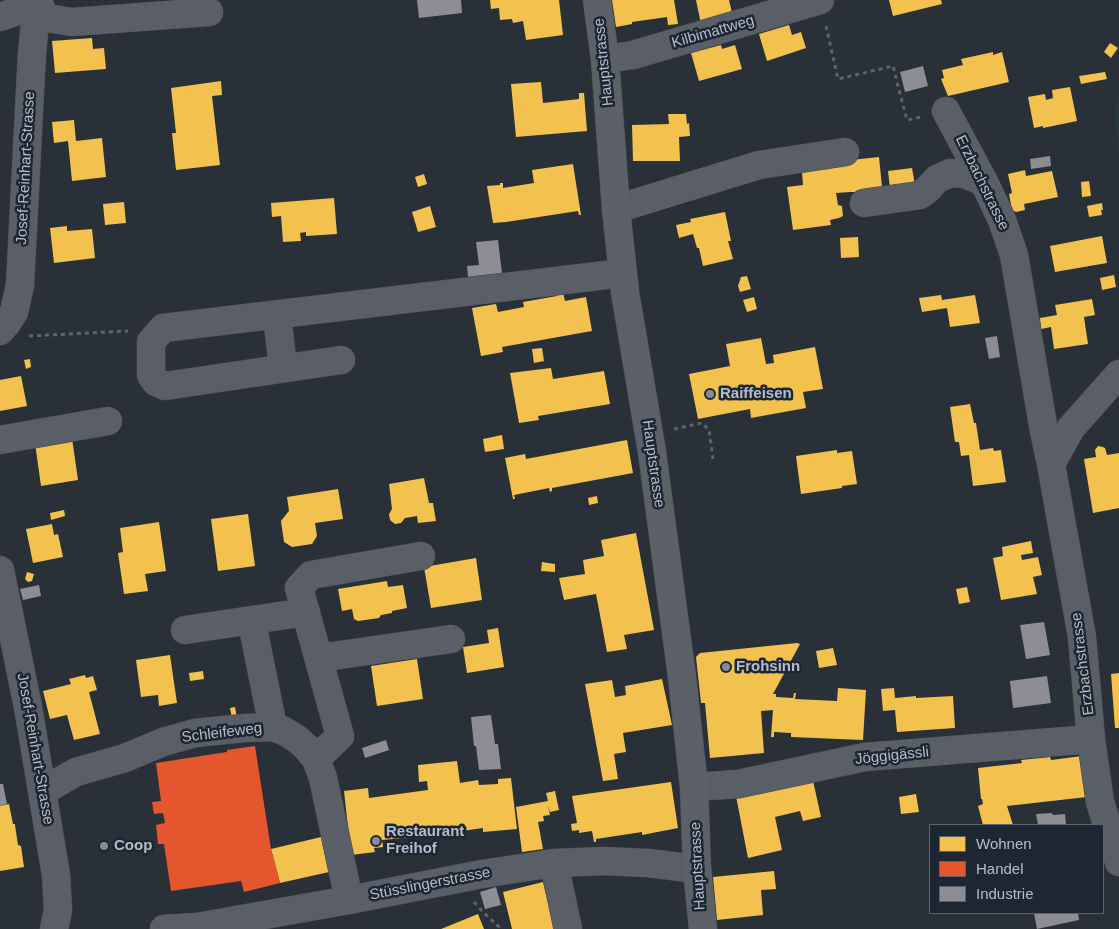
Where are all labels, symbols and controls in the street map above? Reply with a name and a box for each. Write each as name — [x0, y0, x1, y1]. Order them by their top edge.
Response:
street label: Kilbimattweg — [670, 12, 756, 52]
street label: Hauptstrasse — [590, 17, 618, 107]
street label: Josef-Reinhart-Strasse — [13, 91, 39, 245]
street label: Erzbachstrasse — [951, 133, 1013, 233]
place label: Raiffeisen — [720, 385, 792, 403]
marker: Raiffeisen — [704, 388, 716, 400]
street label: Hauptstrasse — [638, 419, 668, 509]
street label: Erzbachstrasse — [1068, 612, 1098, 716]
place label: Frohsinn — [736, 658, 800, 676]
marker: Frohsinn — [720, 661, 732, 673]
street label: Josef-Reinhart-Strasse — [13, 672, 57, 826]
street label: Schleifeweg — [181, 719, 263, 747]
street label: Jöggigässli — [854, 743, 930, 769]
street label: Hauptstrasse — [687, 821, 709, 911]
place label: Restaurant Freihof — [386, 823, 464, 858]
legend — [929, 824, 1104, 914]
marker: Restaurant Freihof — [370, 835, 382, 847]
text: Wohnen — [976, 835, 1032, 852]
place label: Coop — [114, 837, 152, 855]
marker: Coop — [98, 840, 110, 852]
text: Handel — [976, 860, 1024, 877]
street label: Stüsslingerstrasse — [368, 863, 492, 905]
text: Industrie — [976, 885, 1034, 902]

